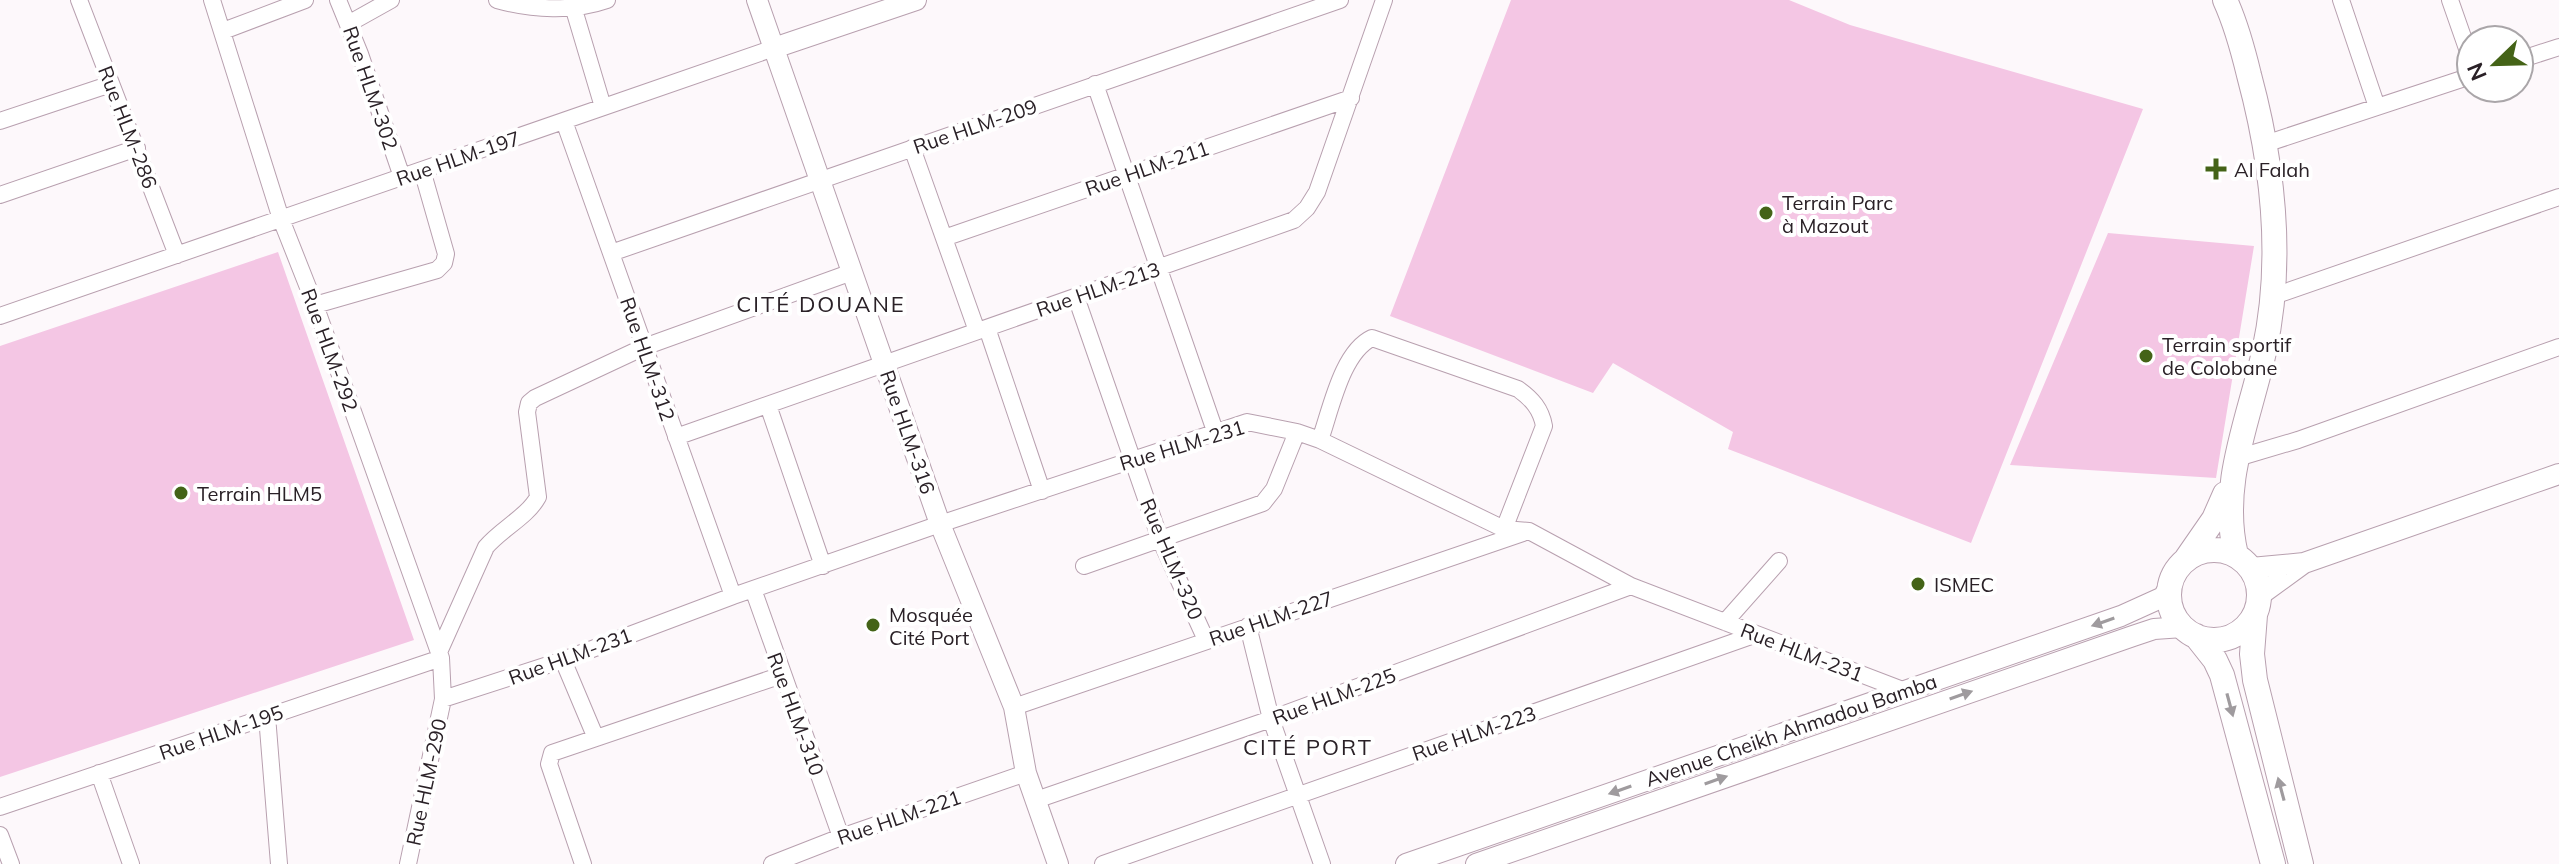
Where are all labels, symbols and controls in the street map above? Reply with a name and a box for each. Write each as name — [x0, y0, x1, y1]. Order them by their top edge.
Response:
street label: Rue HLM-302 — [338, 23, 404, 153]
north arrow — [2455, 24, 2535, 104]
text: N — [2460, 59, 2493, 85]
street label: Rue HLM-286 — [93, 62, 163, 192]
street label: Rue HLM-209 — [910, 93, 1040, 159]
street label: Rue HLM-197 — [393, 125, 523, 191]
street label: Rue HLM-211 — [1082, 135, 1212, 201]
place label: Al Falah — [2234, 157, 2310, 182]
marker: Al Falah — [2205, 158, 2227, 180]
place label: Terrain Parc à Mazout — [1782, 190, 1893, 238]
marker: Terrain Parc à Mazout — [1757, 204, 1775, 222]
street label: Rue HLM-213 — [1033, 256, 1163, 322]
street label: Rue HLM-292 — [296, 285, 364, 415]
district label: CITÉ DOUANE — [736, 290, 906, 318]
street label: Rue HLM-312 — [615, 294, 681, 424]
place label: Terrain sportif de Colobane — [2162, 332, 2291, 380]
marker: Terrain sportif de Colobane — [2137, 347, 2155, 365]
street label: Rue HLM-316 — [875, 367, 941, 497]
street label: Rue HLM-231 — [1116, 414, 1248, 476]
place label: Terrain HLM5 — [197, 481, 322, 506]
marker: Terrain HLM5 — [172, 484, 190, 502]
street label: Rue HLM-320 — [1135, 495, 1209, 623]
place label: ISMEC — [1934, 572, 1994, 597]
marker: ISMEC — [1909, 575, 1927, 593]
street label: Rue HLM-227 — [1206, 585, 1336, 651]
place label: Mosquée Cité Port — [889, 602, 973, 650]
marker: Mosquée Cité Port — [864, 616, 882, 634]
street label: Rue HLM-231 — [1737, 617, 1867, 687]
one-way arrow — [2091, 617, 2115, 629]
street label: Rue HLM-231 — [505, 622, 635, 690]
street label: Rue HLM-310 — [762, 649, 830, 779]
street label: Rue HLM-225 — [1269, 662, 1399, 730]
street label: Avenue Cheikh Ahmadou Bamba — [1642, 668, 1940, 792]
one-way arrow — [1950, 689, 1974, 701]
one-way arrow — [2224, 693, 2236, 718]
street label: Rue HLM-195 — [156, 699, 286, 765]
street label: Rue HLM-223 — [1409, 700, 1539, 766]
street label: Rue HLM-290 — [400, 716, 452, 848]
district label: CITÉ PORT — [1243, 733, 1373, 761]
one-way arrow — [1704, 774, 1728, 786]
one-way arrow — [2275, 776, 2287, 801]
street label: Rue HLM-221 — [834, 784, 964, 850]
one-way arrow — [1607, 784, 1631, 797]

